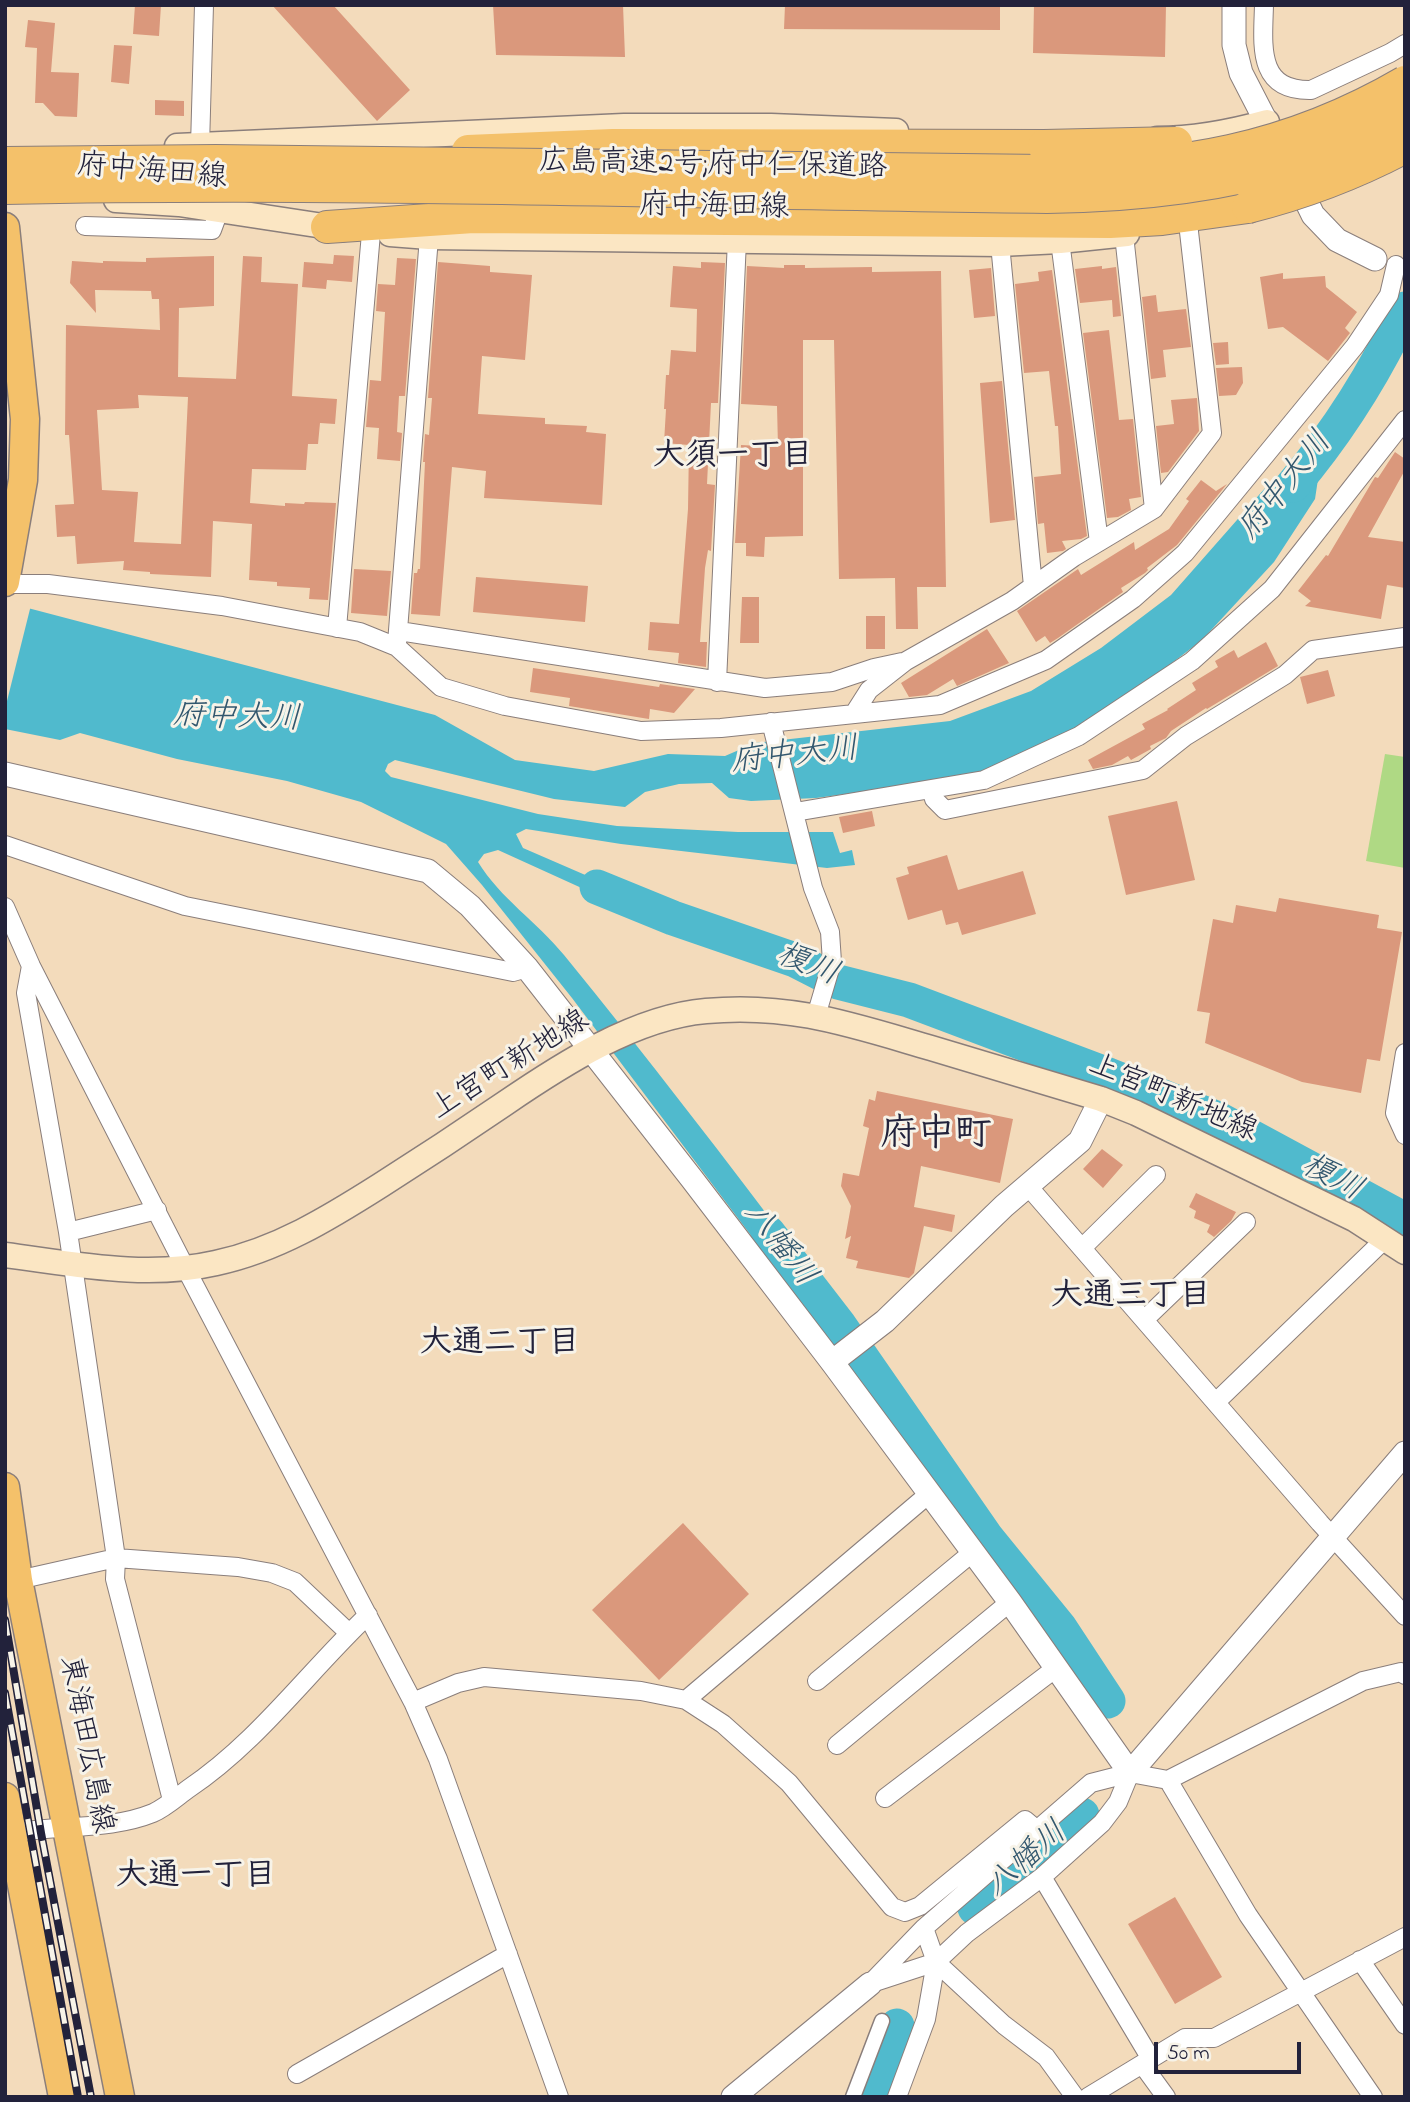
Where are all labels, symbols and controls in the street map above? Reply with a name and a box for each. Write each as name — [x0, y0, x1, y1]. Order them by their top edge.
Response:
street label: 広島高速2号;府中仁保道路 — [538, 146, 888, 188]
street label: 府中海田線 — [76, 150, 228, 198]
street label: 府中海田線 — [639, 190, 789, 228]
water label: 府中大川 — [1232, 425, 1342, 549]
district label: 大須一丁目 — [653, 440, 813, 478]
water label: 府中大川 — [172, 699, 302, 741]
water label: 府中大川 — [729, 732, 861, 784]
water label: 榎川 — [770, 937, 844, 997]
street label: 上宮町新地線 — [425, 1004, 597, 1130]
street label: 上宮町新地線 — [1082, 1048, 1262, 1152]
district label: 府中町 — [881, 1116, 991, 1160]
water label: 榎川 — [1294, 1148, 1368, 1212]
water label: 八幡川 — [733, 1196, 823, 1296]
district label: 大通三丁目 — [1051, 1280, 1211, 1318]
district label: 大通二丁目 — [420, 1327, 580, 1365]
street label: 東海田広島線 — [49, 1653, 119, 1837]
water label: 八幡川 — [979, 1815, 1077, 1907]
district label: 大通一丁目 — [116, 1860, 276, 1898]
scale bar — [1158, 2028, 1305, 2072]
text: 50 m — [1167, 2039, 1210, 2069]

